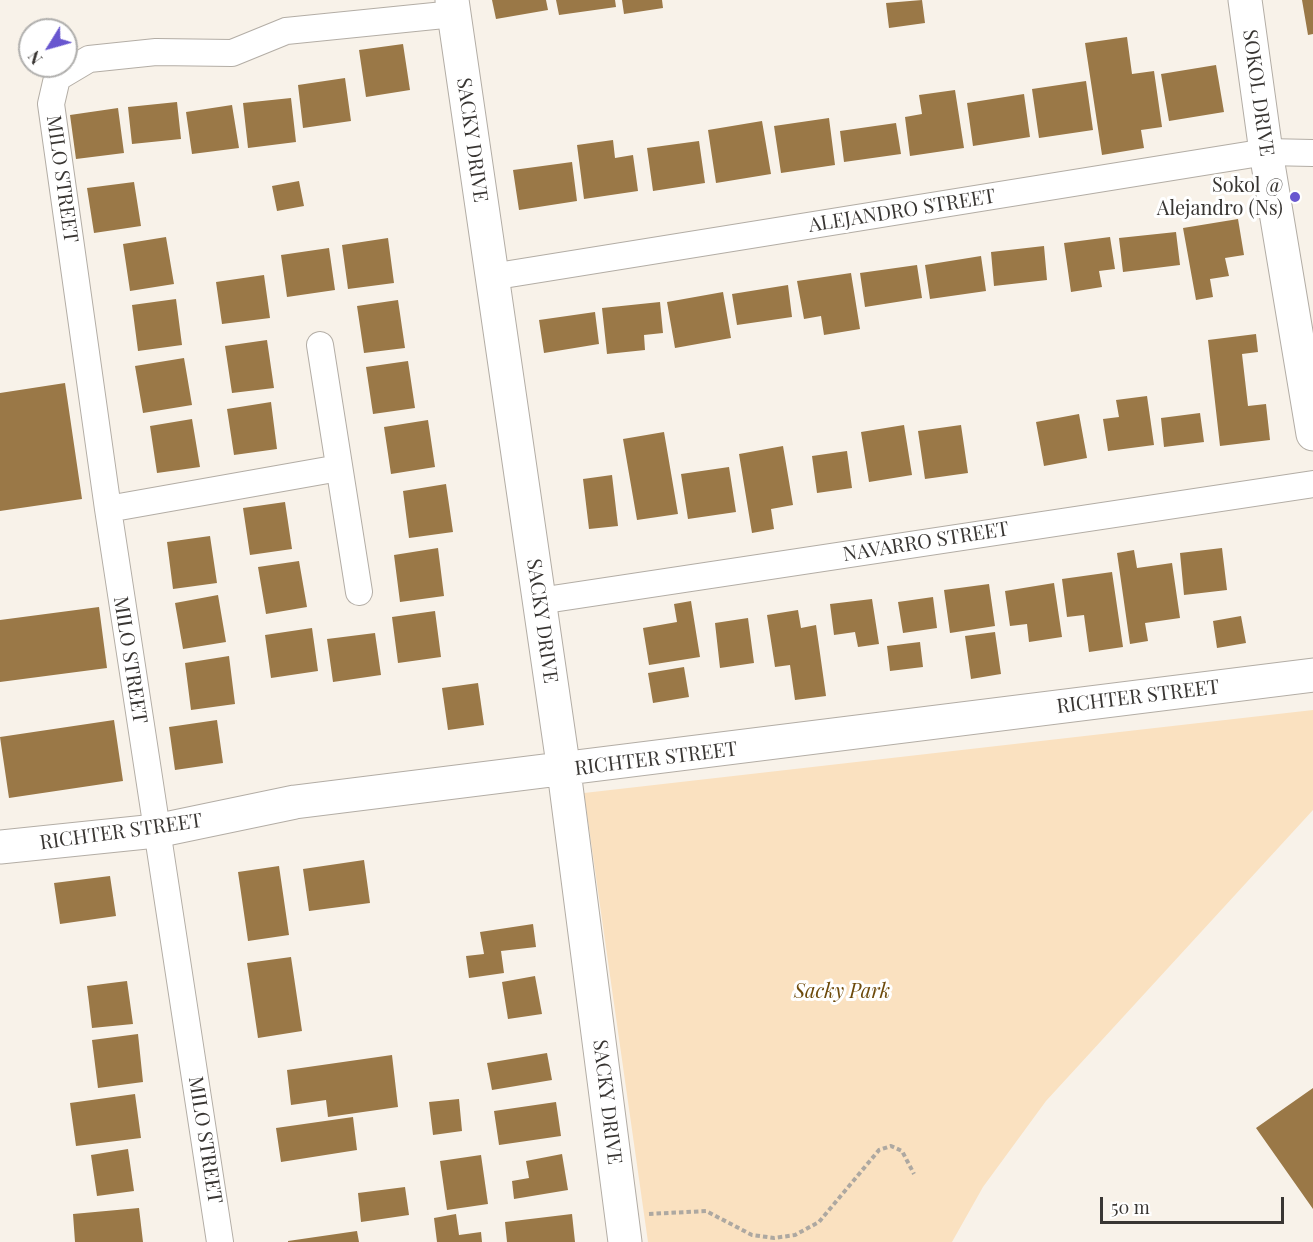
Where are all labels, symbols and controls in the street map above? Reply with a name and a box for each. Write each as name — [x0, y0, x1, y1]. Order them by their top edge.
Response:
north arrow — [18, 18, 78, 78]
street label: SOKOL DRIVE — [1237, 28, 1279, 158]
text: N — [23, 47, 47, 69]
street label: SACKY DRIVE — [451, 76, 493, 204]
street label: MILO STREET — [41, 114, 83, 244]
place label: Sokol @ Alejandro (Ns) — [1157, 174, 1283, 221]
street label: ALEJANDRO STREET — [807, 184, 997, 238]
marker: Sokol @ Alejandro (Ns) — [1288, 190, 1302, 204]
street label: NAVARRO STREET — [841, 517, 1011, 567]
street label: SACKY DRIVE — [521, 557, 563, 685]
street label: MILO STREET — [108, 595, 152, 725]
street label: RICHTER STREET — [1055, 675, 1221, 719]
street label: RICHTER STREET — [573, 737, 739, 781]
street label: RICHTER STREET — [38, 809, 204, 855]
park label: Sacky Park — [794, 980, 890, 1004]
street label: SACKY DRIVE — [587, 1038, 627, 1166]
street label: MILO STREET — [183, 1075, 227, 1205]
scale bar — [1103, 1185, 1288, 1223]
text: 50 m — [1111, 1195, 1150, 1219]

